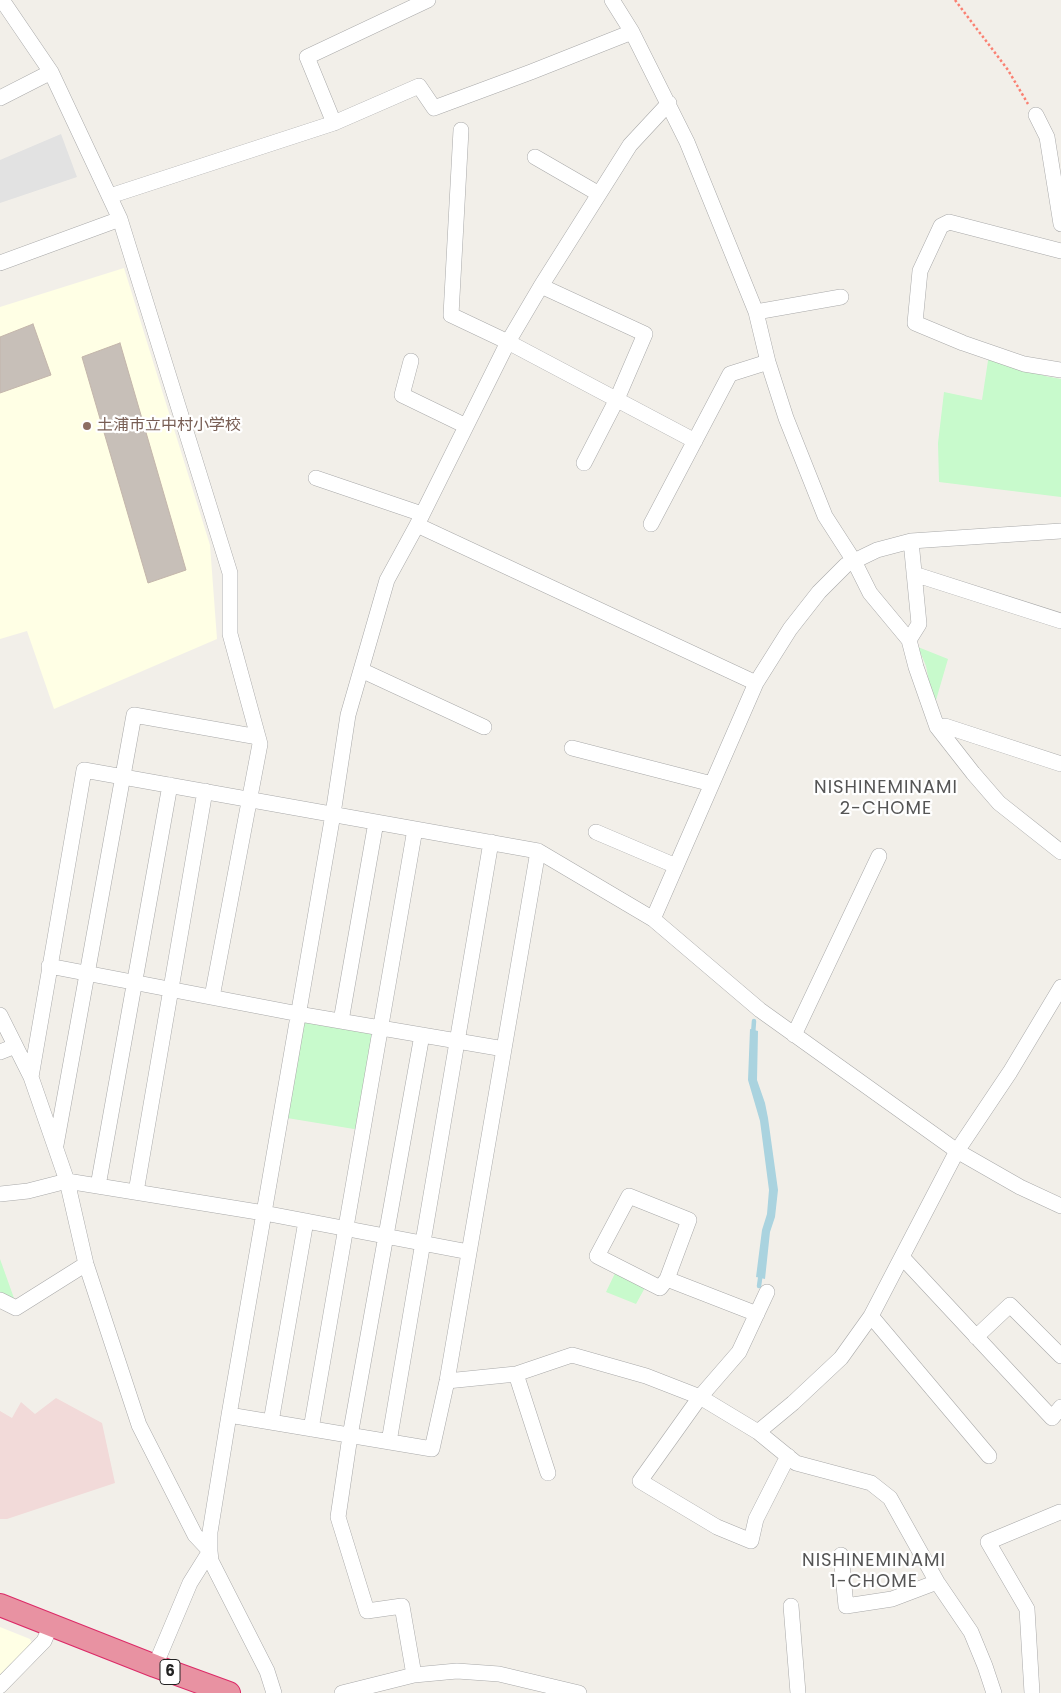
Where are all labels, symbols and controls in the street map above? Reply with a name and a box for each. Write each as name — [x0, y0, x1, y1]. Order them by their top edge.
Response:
place label: 土浦市立中村小学校 — [97, 416, 241, 436]
marker: 土浦市立中村小学校 — [81, 420, 93, 432]
district label: NISHINEMINAMI 2-CHOME — [812, 777, 960, 820]
district label: NISHINEMINAMI 1-CHOME — [800, 1550, 948, 1592]
road number: 6 — [160, 1660, 180, 1684]

